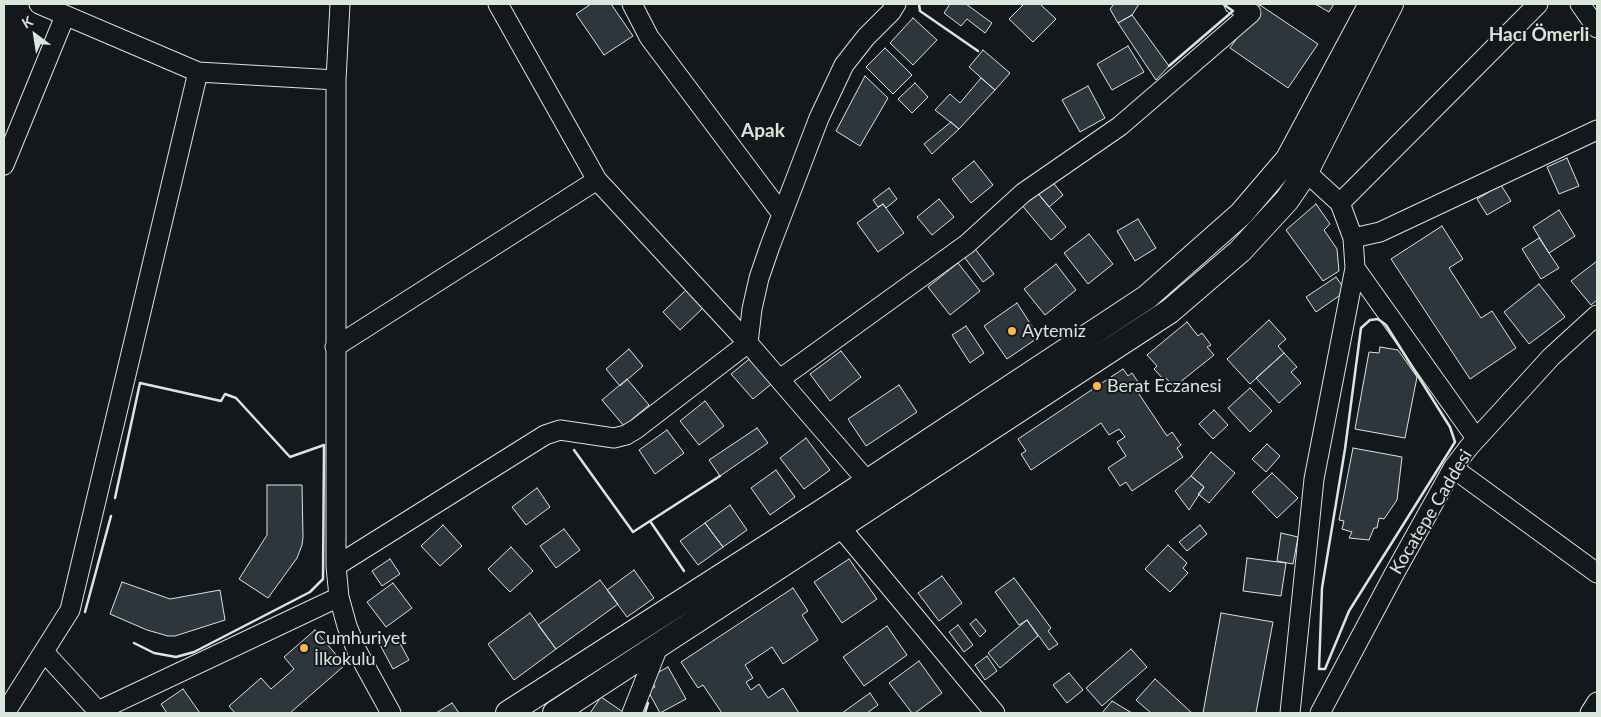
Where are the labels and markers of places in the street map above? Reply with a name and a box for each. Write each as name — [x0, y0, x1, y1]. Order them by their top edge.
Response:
place label: Aytemiz — [1022, 320, 1086, 342]
marker: Aytemiz — [1006, 325, 1018, 337]
place label: Berat Eczanesi — [1107, 375, 1222, 397]
marker: Berat Eczanesi — [1091, 380, 1103, 392]
place label: Cumhuriyet İlkokulu — [314, 627, 407, 670]
marker: Cumhuriyet İlkokulu — [298, 642, 310, 654]

